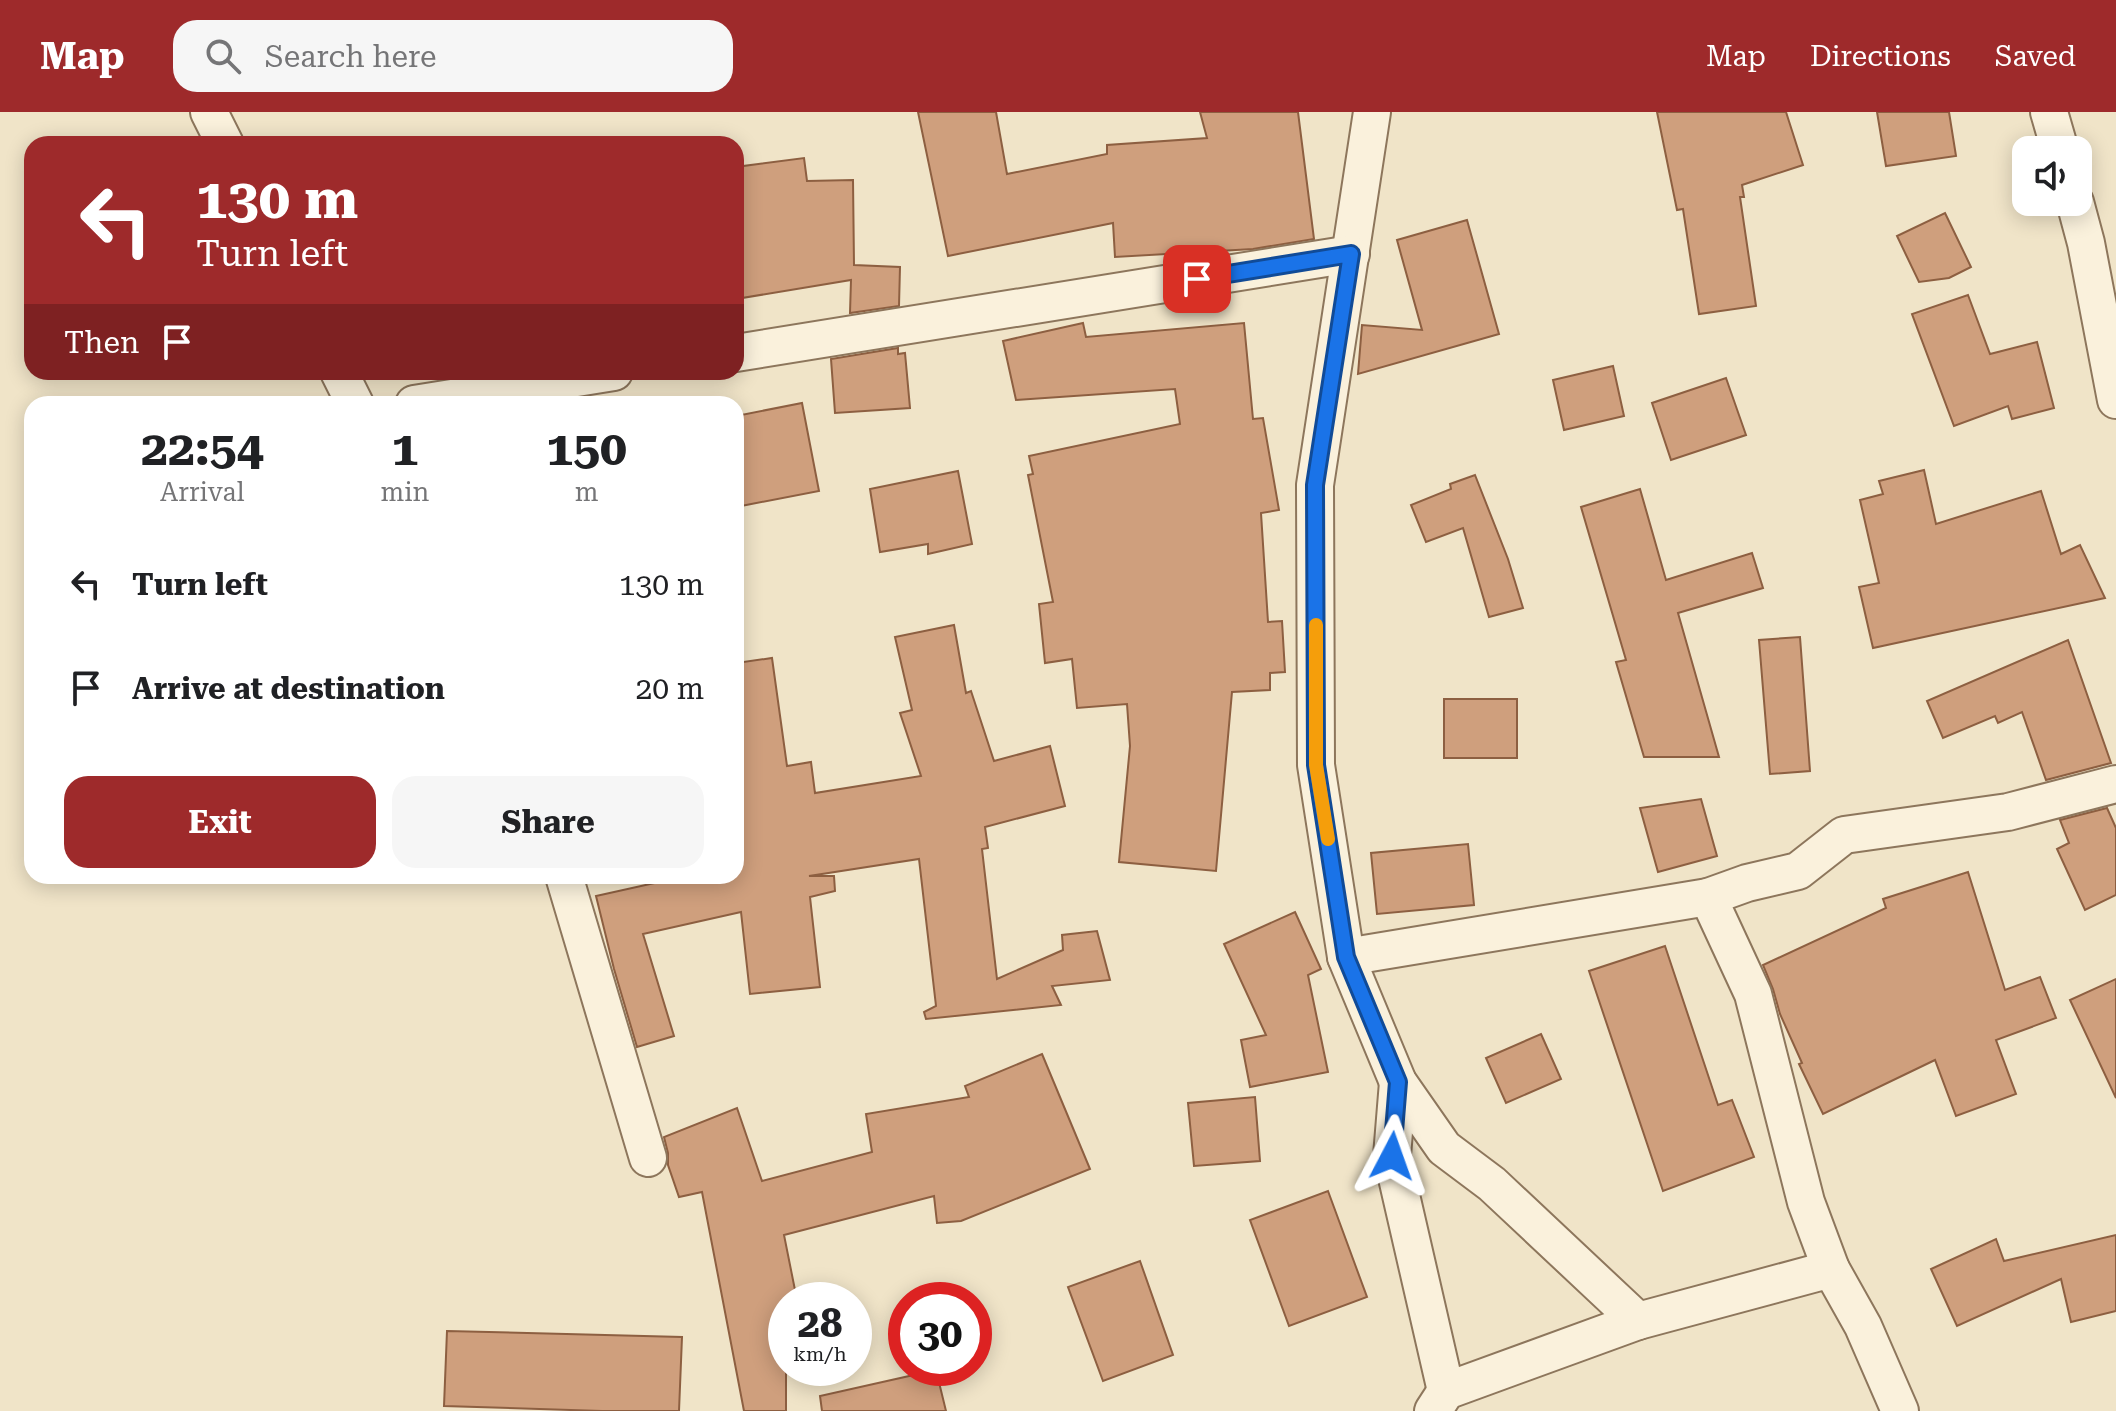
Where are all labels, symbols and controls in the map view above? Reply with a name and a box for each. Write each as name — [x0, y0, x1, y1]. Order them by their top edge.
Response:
search box — [173, 20, 733, 92]
text: Map — [40, 34, 125, 78]
icon: search — [201, 34, 245, 78]
text: Search here — [265, 39, 437, 74]
text: Map — [1706, 40, 1766, 73]
text: Directions — [1810, 40, 1951, 73]
text: Saved — [1995, 40, 2076, 73]
map controls — [2012, 136, 2092, 216]
button: sound — [2012, 136, 2092, 216]
text: 130 m — [196, 166, 358, 232]
icon: left — [64, 168, 168, 272]
text: Turn left — [196, 233, 348, 275]
pin — [1163, 245, 1231, 313]
icon: arrive — [1175, 257, 1219, 301]
icon: arrive — [155, 320, 199, 364]
text: Then — [64, 325, 139, 360]
text: 22:54 — [141, 421, 264, 477]
text: 1 — [391, 421, 418, 477]
text: 150 — [546, 421, 627, 477]
text: Arrival — [160, 477, 245, 507]
text: min — [381, 477, 429, 507]
text: m — [575, 477, 599, 507]
icon: left — [64, 562, 108, 606]
text: Turn left — [132, 567, 268, 602]
text: 130 m — [619, 567, 704, 602]
icon: arrive — [64, 666, 108, 710]
text: Arrive at destination — [132, 671, 445, 706]
text: 20 m — [635, 671, 704, 706]
button: Exit — [64, 776, 376, 868]
button: Share — [392, 776, 704, 868]
position arrow — [1350, 1114, 1434, 1198]
speed limit sign: 30 — [888, 1282, 992, 1386]
text: 28 — [798, 1300, 842, 1347]
text: km/h — [793, 1342, 847, 1366]

